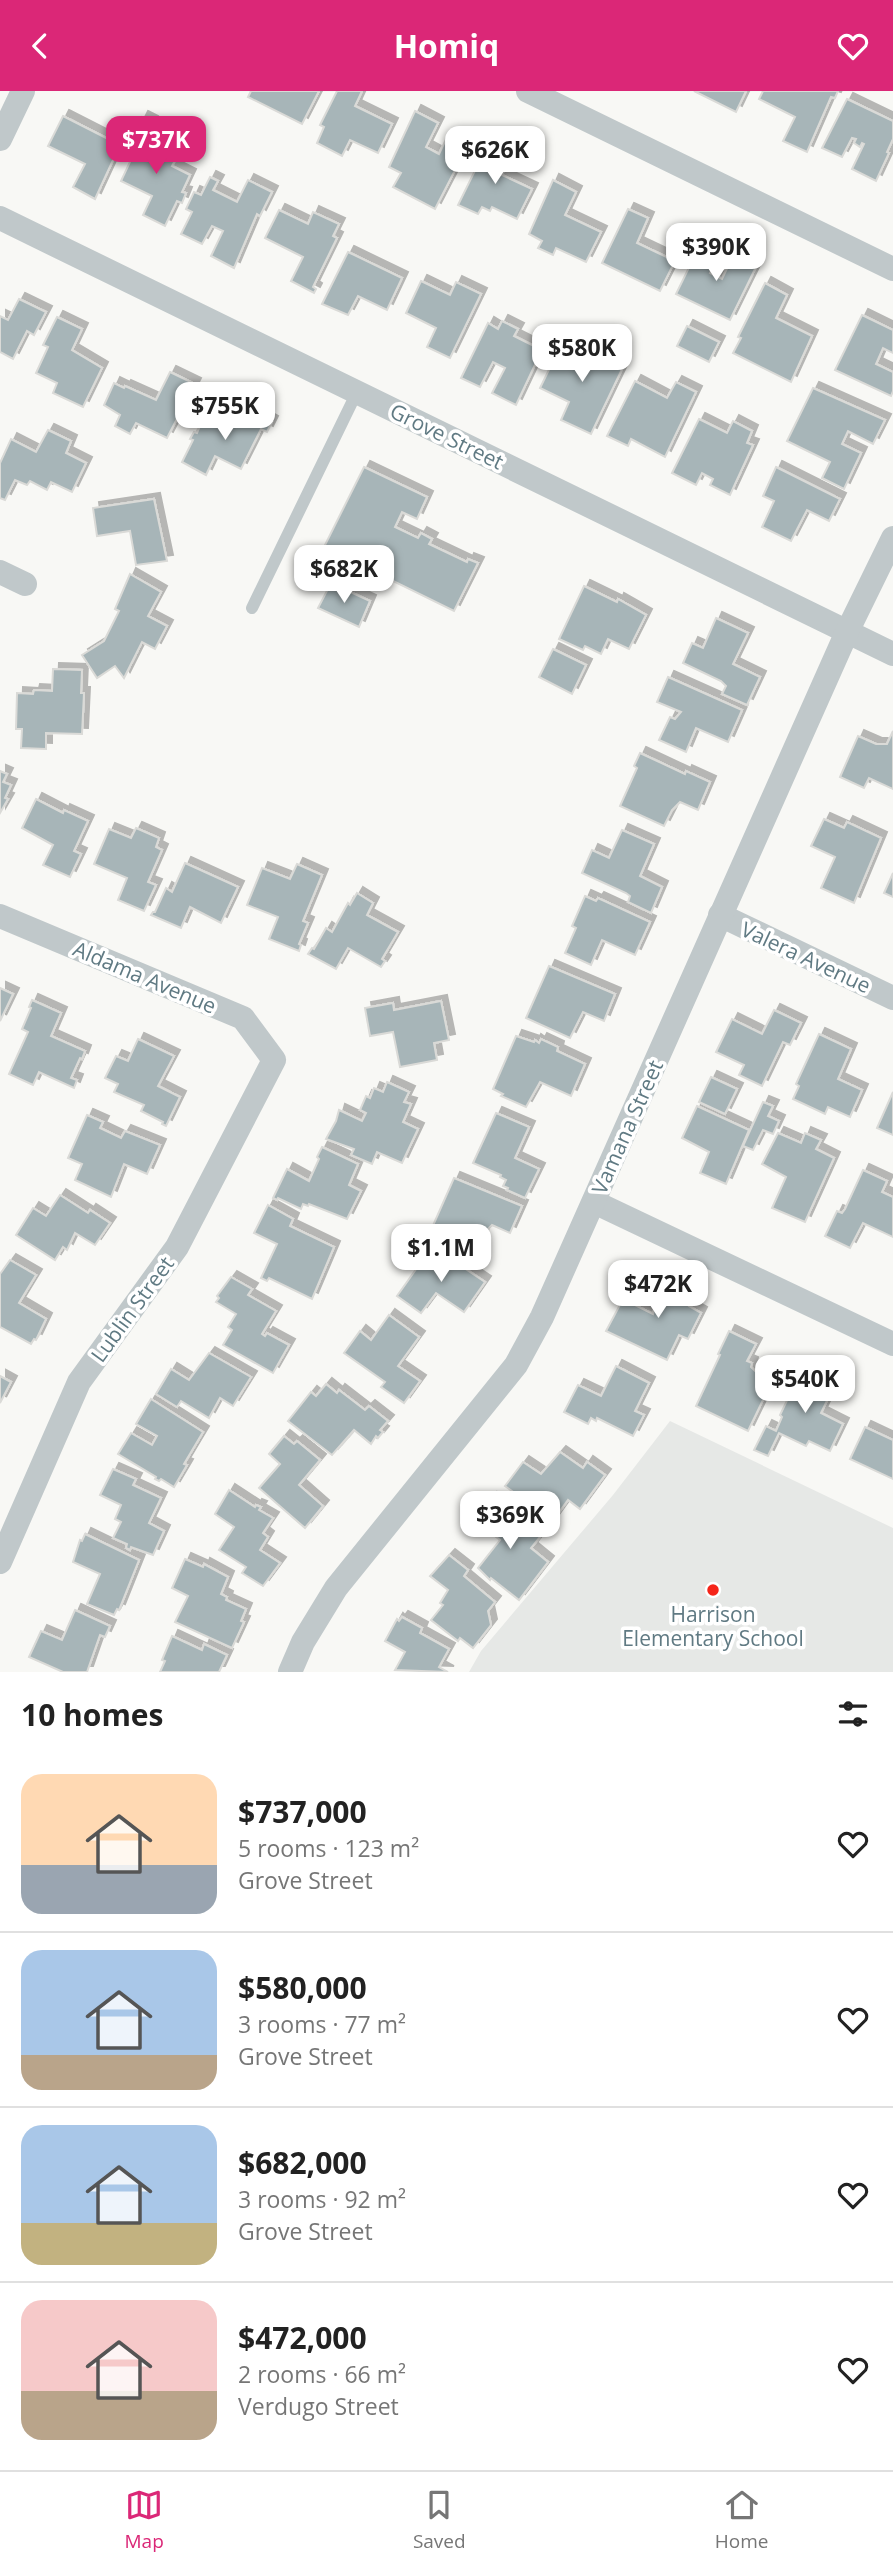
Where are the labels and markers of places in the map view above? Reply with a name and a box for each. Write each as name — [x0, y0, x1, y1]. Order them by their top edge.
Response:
pin: $737K — [107, 116, 205, 176]
pin: $626K — [446, 127, 544, 186]
pin: $390K — [667, 223, 765, 283]
pin: $580K — [533, 324, 631, 384]
pin: $755K — [176, 383, 274, 442]
pin: $682K — [295, 545, 393, 605]
pin: $1.1M — [392, 1225, 490, 1284]
pin: $472K — [609, 1261, 707, 1320]
pin: $540K — [756, 1355, 854, 1415]
pin: $369K — [461, 1491, 559, 1551]
marker: Harrison Elementary School — [705, 1582, 721, 1598]
place label: Harrison Elementary School — [622, 1600, 804, 1652]

